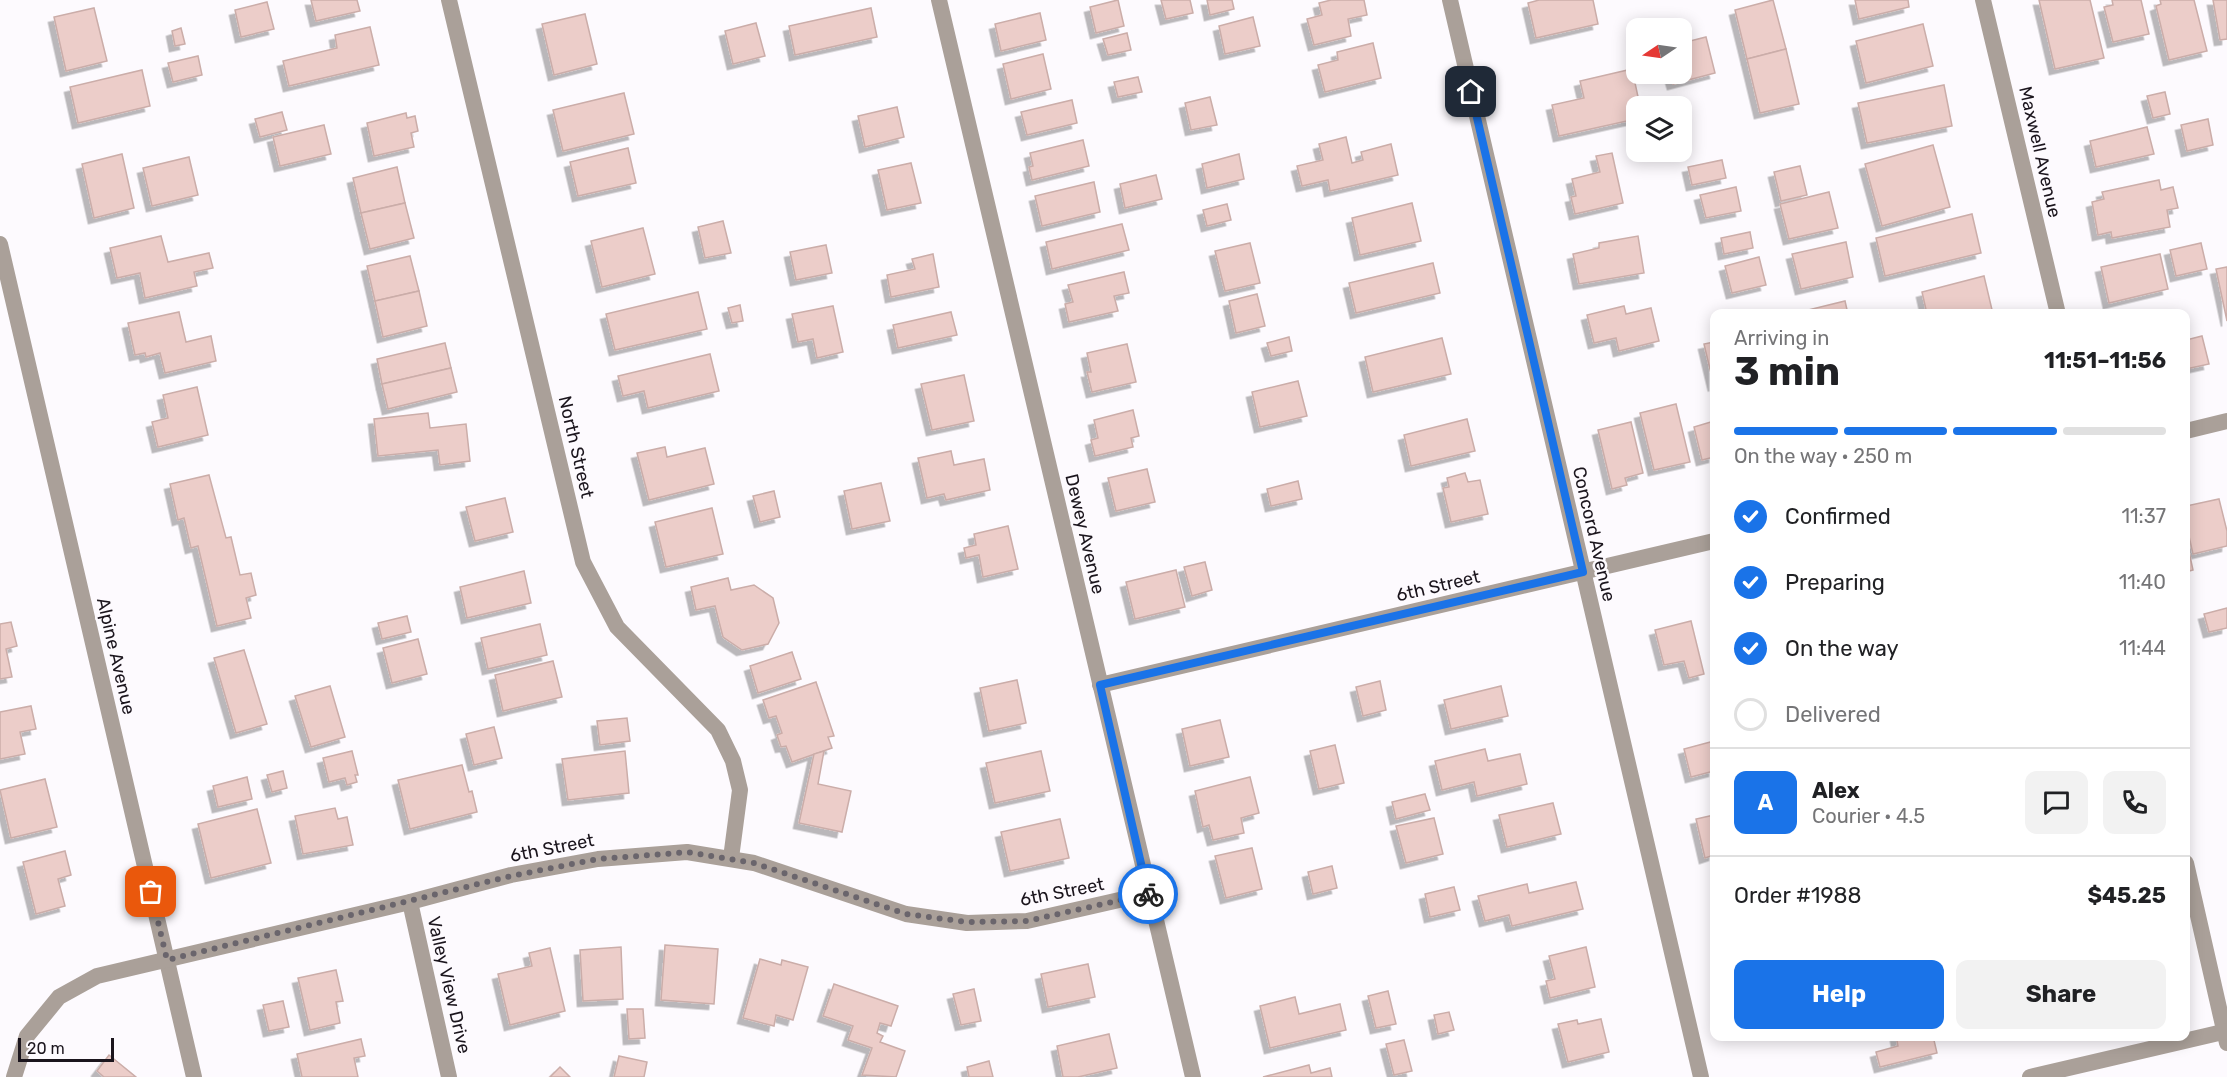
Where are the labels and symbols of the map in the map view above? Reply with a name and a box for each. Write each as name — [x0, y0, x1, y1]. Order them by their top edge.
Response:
north arrow — [1626, 18, 1692, 84]
pin — [1445, 66, 1496, 117]
street label: Maxwell Avenue — [2014, 84, 2066, 220]
street label: North Street — [554, 394, 598, 500]
street label: Concord Avenue — [1568, 464, 1620, 604]
street label: Dewey Avenue — [1060, 472, 1110, 596]
street label: 6th Street — [1394, 566, 1482, 606]
street label: Alpine Avenue — [92, 595, 140, 717]
street label: 6th Street — [508, 829, 596, 867]
courier — [1118, 864, 1178, 924]
pin — [125, 866, 176, 917]
street label: 6th Street — [1018, 873, 1106, 911]
street label: Valley View Drive — [423, 914, 475, 1056]
scale bar — [18, 1035, 114, 1062]

